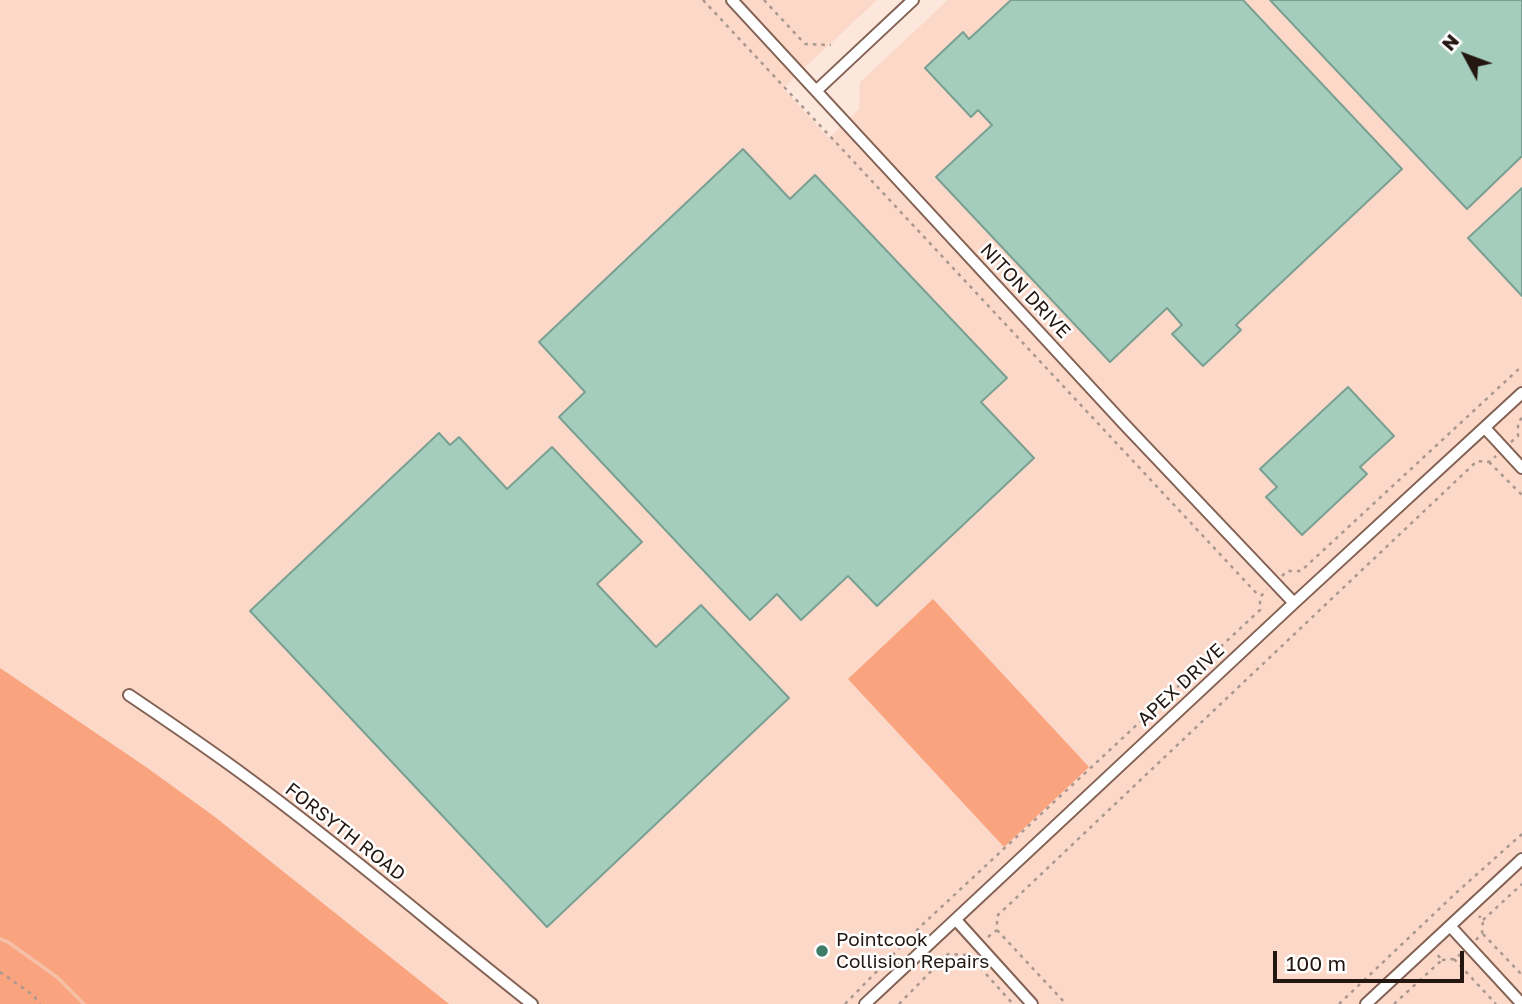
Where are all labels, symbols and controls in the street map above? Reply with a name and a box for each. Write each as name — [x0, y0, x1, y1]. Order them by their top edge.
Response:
north arrow — [1431, 21, 1501, 91]
text: N — [1436, 29, 1463, 55]
street label: NITON DRIVE — [975, 239, 1075, 343]
street label: APEX DRIVE — [1133, 639, 1229, 731]
street label: FORSYTH ROAD — [280, 778, 410, 886]
place label: Pointcook Collision Repairs — [836, 929, 989, 973]
scale bar — [1277, 937, 1468, 981]
marker: Pointcook Collision Repairs — [814, 943, 830, 959]
text: 100 m — [1286, 950, 1346, 976]

